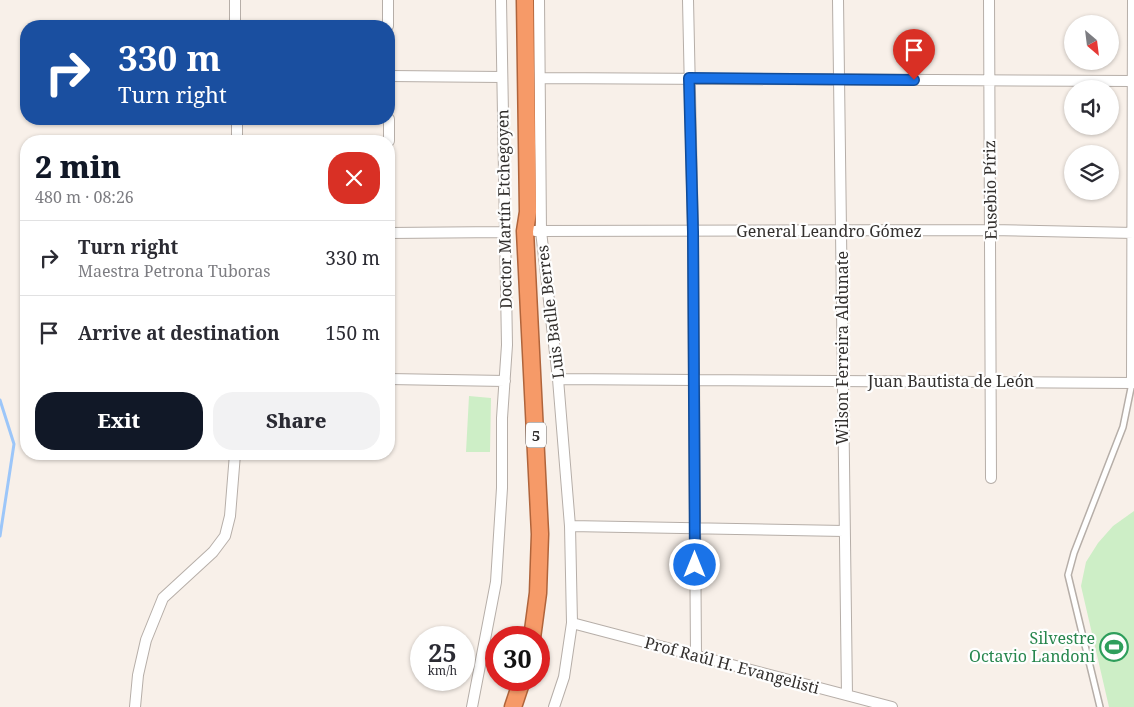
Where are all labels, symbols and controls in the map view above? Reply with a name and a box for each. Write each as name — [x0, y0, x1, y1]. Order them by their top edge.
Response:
north arrow — [1064, 15, 1119, 70]
map controls — [1064, 15, 1119, 200]
pin — [893, 29, 935, 80]
text: 330 m — [118, 34, 221, 81]
icon: arrive — [900, 36, 928, 64]
icon: right — [35, 40, 100, 105]
text: Turn right — [118, 79, 227, 109]
button: sound — [1064, 80, 1119, 135]
street label: Doctor Martín Etchegoyen — [491, 109, 517, 309]
street label: Eusebio Píriz — [978, 140, 1002, 240]
button: layers — [1064, 145, 1119, 200]
text: 2 min — [35, 146, 121, 187]
button: close — [328, 152, 380, 204]
text: 480 m · 08:26 — [35, 186, 134, 208]
street label: General Leandro Gómez — [736, 220, 922, 242]
text: Turn right — [78, 234, 178, 260]
icon: right — [35, 244, 63, 272]
street label: Luis Batlle Berres — [531, 244, 569, 380]
text: 330 m — [325, 245, 380, 271]
street label: Wilson Ferreira Aldunate — [831, 251, 853, 445]
text: Maestra Petrona Tuboras — [78, 260, 270, 282]
icon: arrive — [35, 319, 63, 347]
text: Arrive at destination — [78, 320, 280, 346]
text: 150 m — [325, 320, 380, 346]
street label: Juan Bautista de León — [867, 370, 1034, 392]
button: Exit — [35, 392, 203, 450]
button: Share — [213, 392, 380, 450]
road number: 5 — [526, 422, 546, 448]
position arrow — [668, 538, 720, 590]
speed limit sign: 30 — [485, 626, 550, 691]
place label: Silvestre Octavio Landoni — [969, 627, 1095, 667]
street label: Prof Raúl H. Evangelisti — [642, 631, 822, 699]
sports icon: Silvestre Octavio Landoni — [1099, 632, 1129, 662]
text: 25 — [428, 635, 457, 669]
text: km/h — [428, 662, 457, 679]

